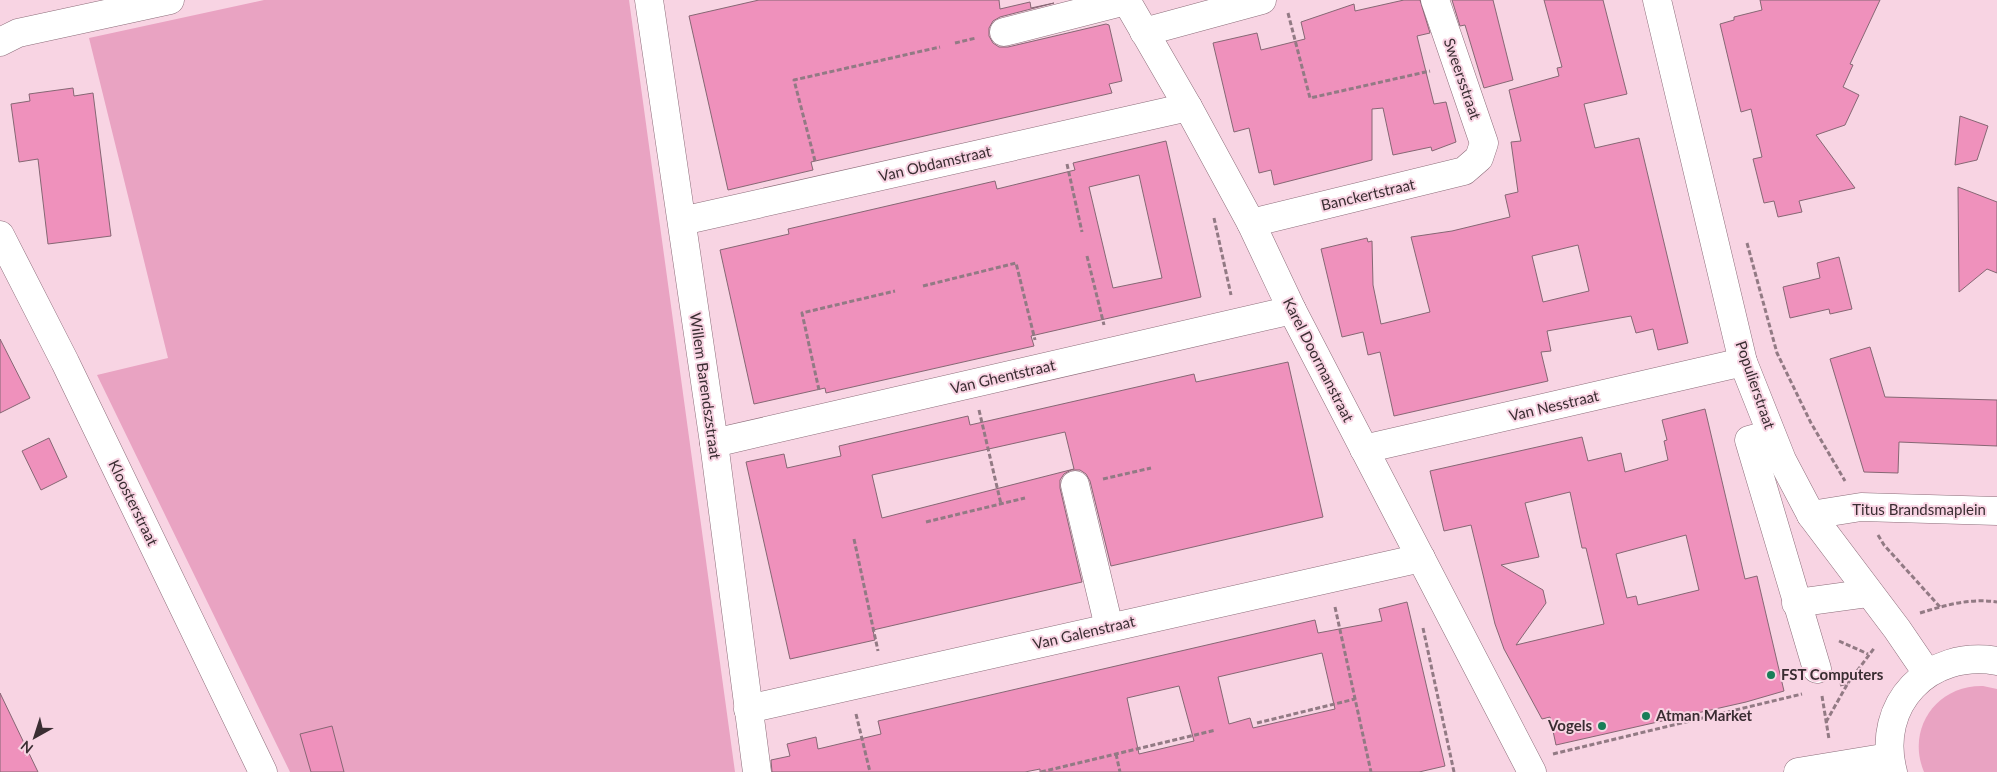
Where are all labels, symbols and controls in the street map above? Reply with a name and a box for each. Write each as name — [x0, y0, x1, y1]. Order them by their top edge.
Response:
street label: Sweersstraat — [1441, 36, 1485, 122]
street label: Van Obdamstraat — [877, 141, 993, 185]
street label: Banckertstraat — [1319, 174, 1417, 214]
street label: Karel Doormanstraat — [1280, 294, 1358, 425]
street label: Willem Barendszstraat — [687, 311, 725, 461]
street label: Populierstraat — [1732, 338, 1780, 432]
street label: Van Ghentstraat — [949, 355, 1058, 397]
street label: Van Nesstraat — [1507, 386, 1601, 424]
street label: Kloosterstraat — [105, 457, 163, 549]
street label: Titus Brandsmaplein — [1852, 500, 1986, 518]
street label: Van Galenstraat — [1031, 611, 1137, 653]
place label: FST Computers — [1781, 665, 1884, 683]
marker: FST Computers — [1765, 669, 1777, 681]
place label: Atman Market — [1655, 706, 1753, 724]
marker: Atman Market — [1640, 710, 1652, 722]
north arrow — [10, 712, 60, 762]
place label: Vogels — [1547, 716, 1592, 734]
marker: Vogels — [1596, 720, 1608, 732]
text: N — [17, 737, 36, 757]

